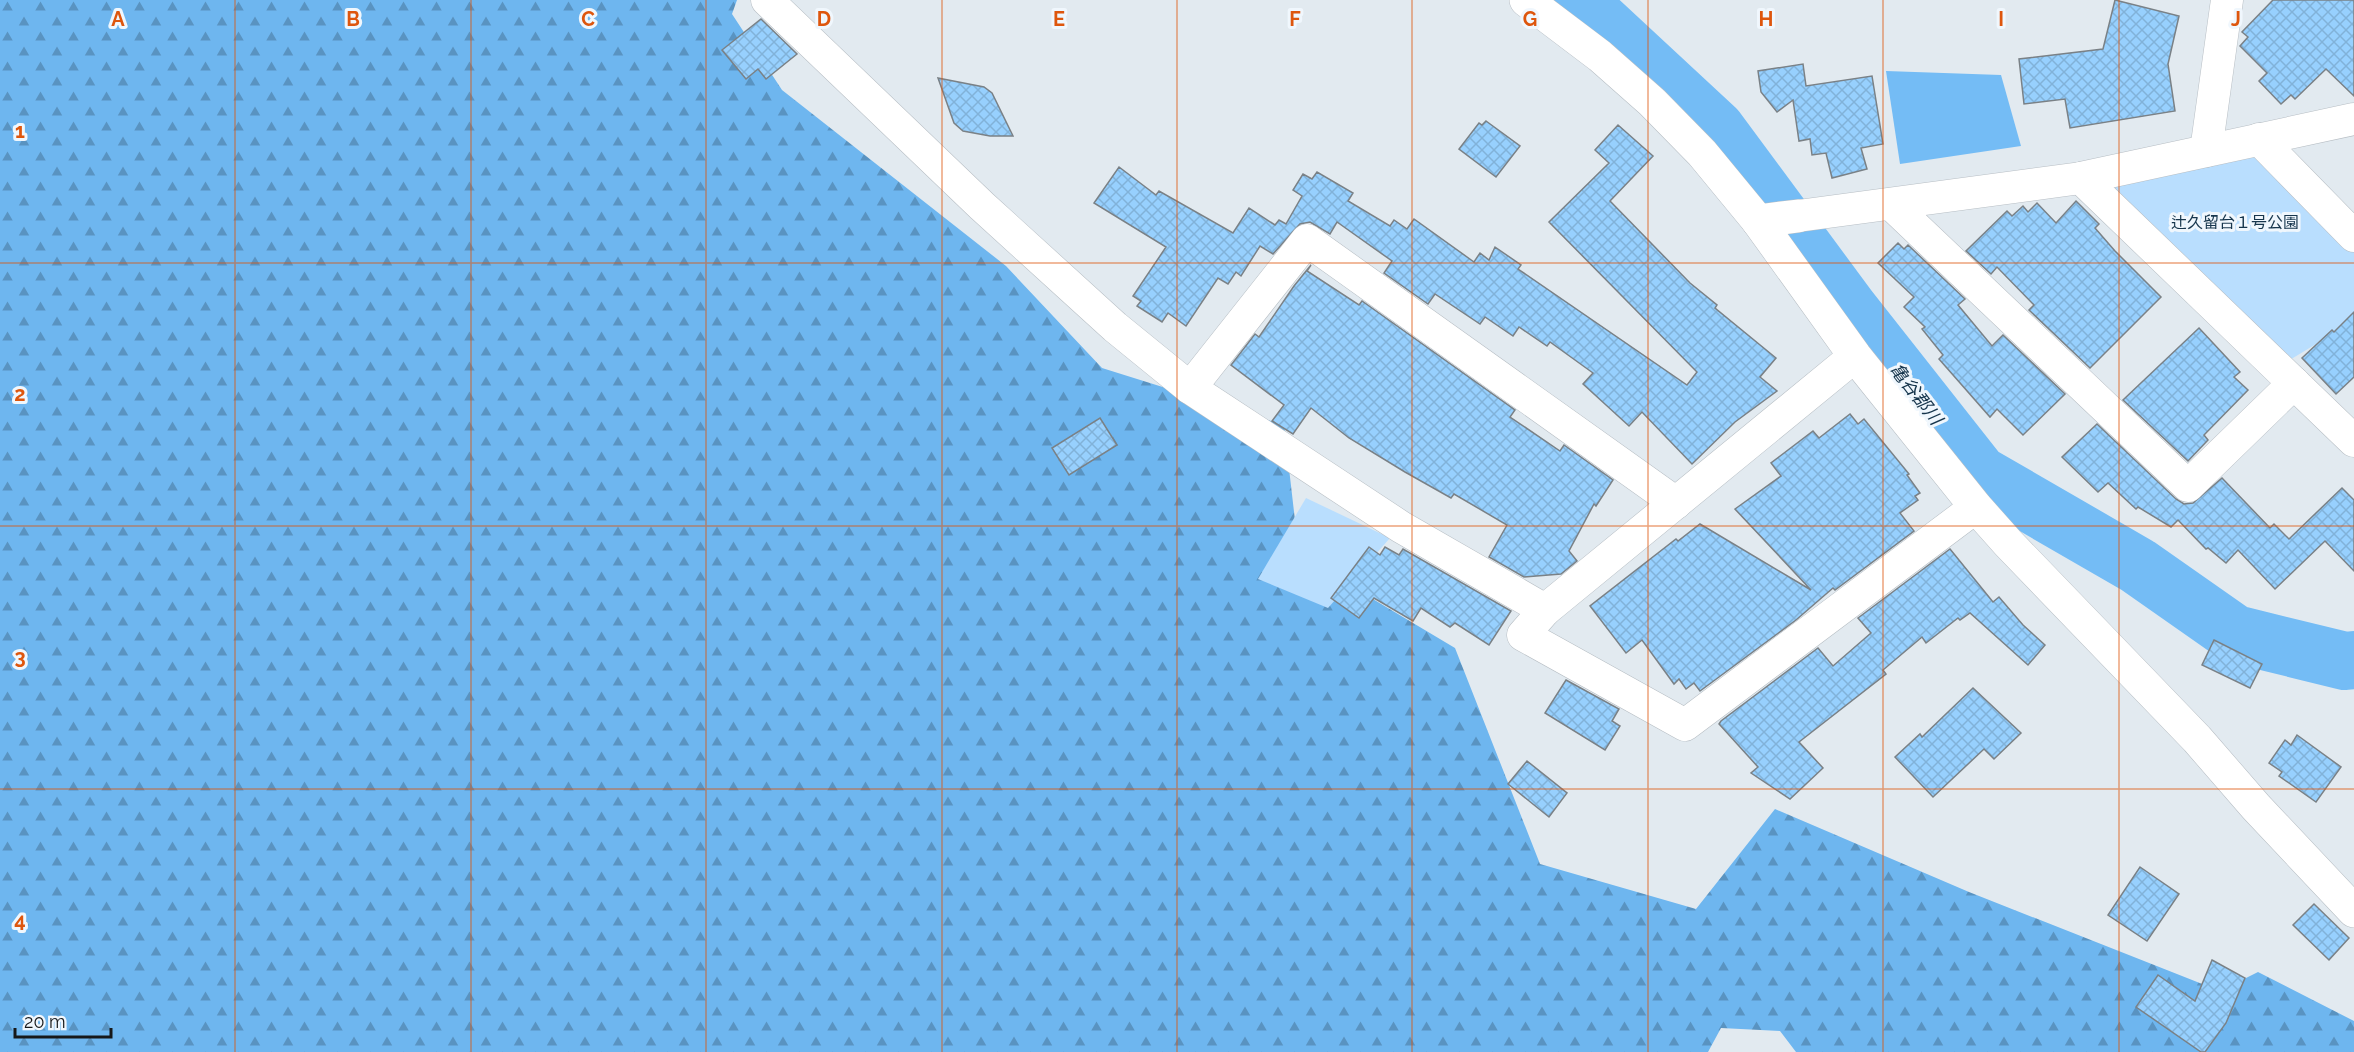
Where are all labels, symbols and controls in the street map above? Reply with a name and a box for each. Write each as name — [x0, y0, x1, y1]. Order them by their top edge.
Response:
text: A — [111, 7, 125, 31]
text: B — [346, 7, 360, 31]
text: C — [581, 7, 595, 31]
text: D — [817, 7, 831, 31]
text: E — [1053, 7, 1065, 31]
text: F — [1289, 7, 1301, 31]
text: G — [1523, 7, 1537, 31]
text: H — [1759, 7, 1773, 31]
text: I — [1998, 7, 2004, 31]
text: J — [2231, 7, 2241, 31]
text: 1 — [15, 119, 25, 143]
park label: 辻久留台１号公園 — [2171, 213, 2299, 232]
water label: 亀谷郡川 — [1886, 359, 1948, 430]
text: 2 — [14, 382, 26, 406]
text: 3 — [14, 645, 26, 669]
text: 4 — [14, 908, 26, 932]
scale bar — [15, 1001, 111, 1039]
text: 20 m — [24, 1011, 66, 1032]

